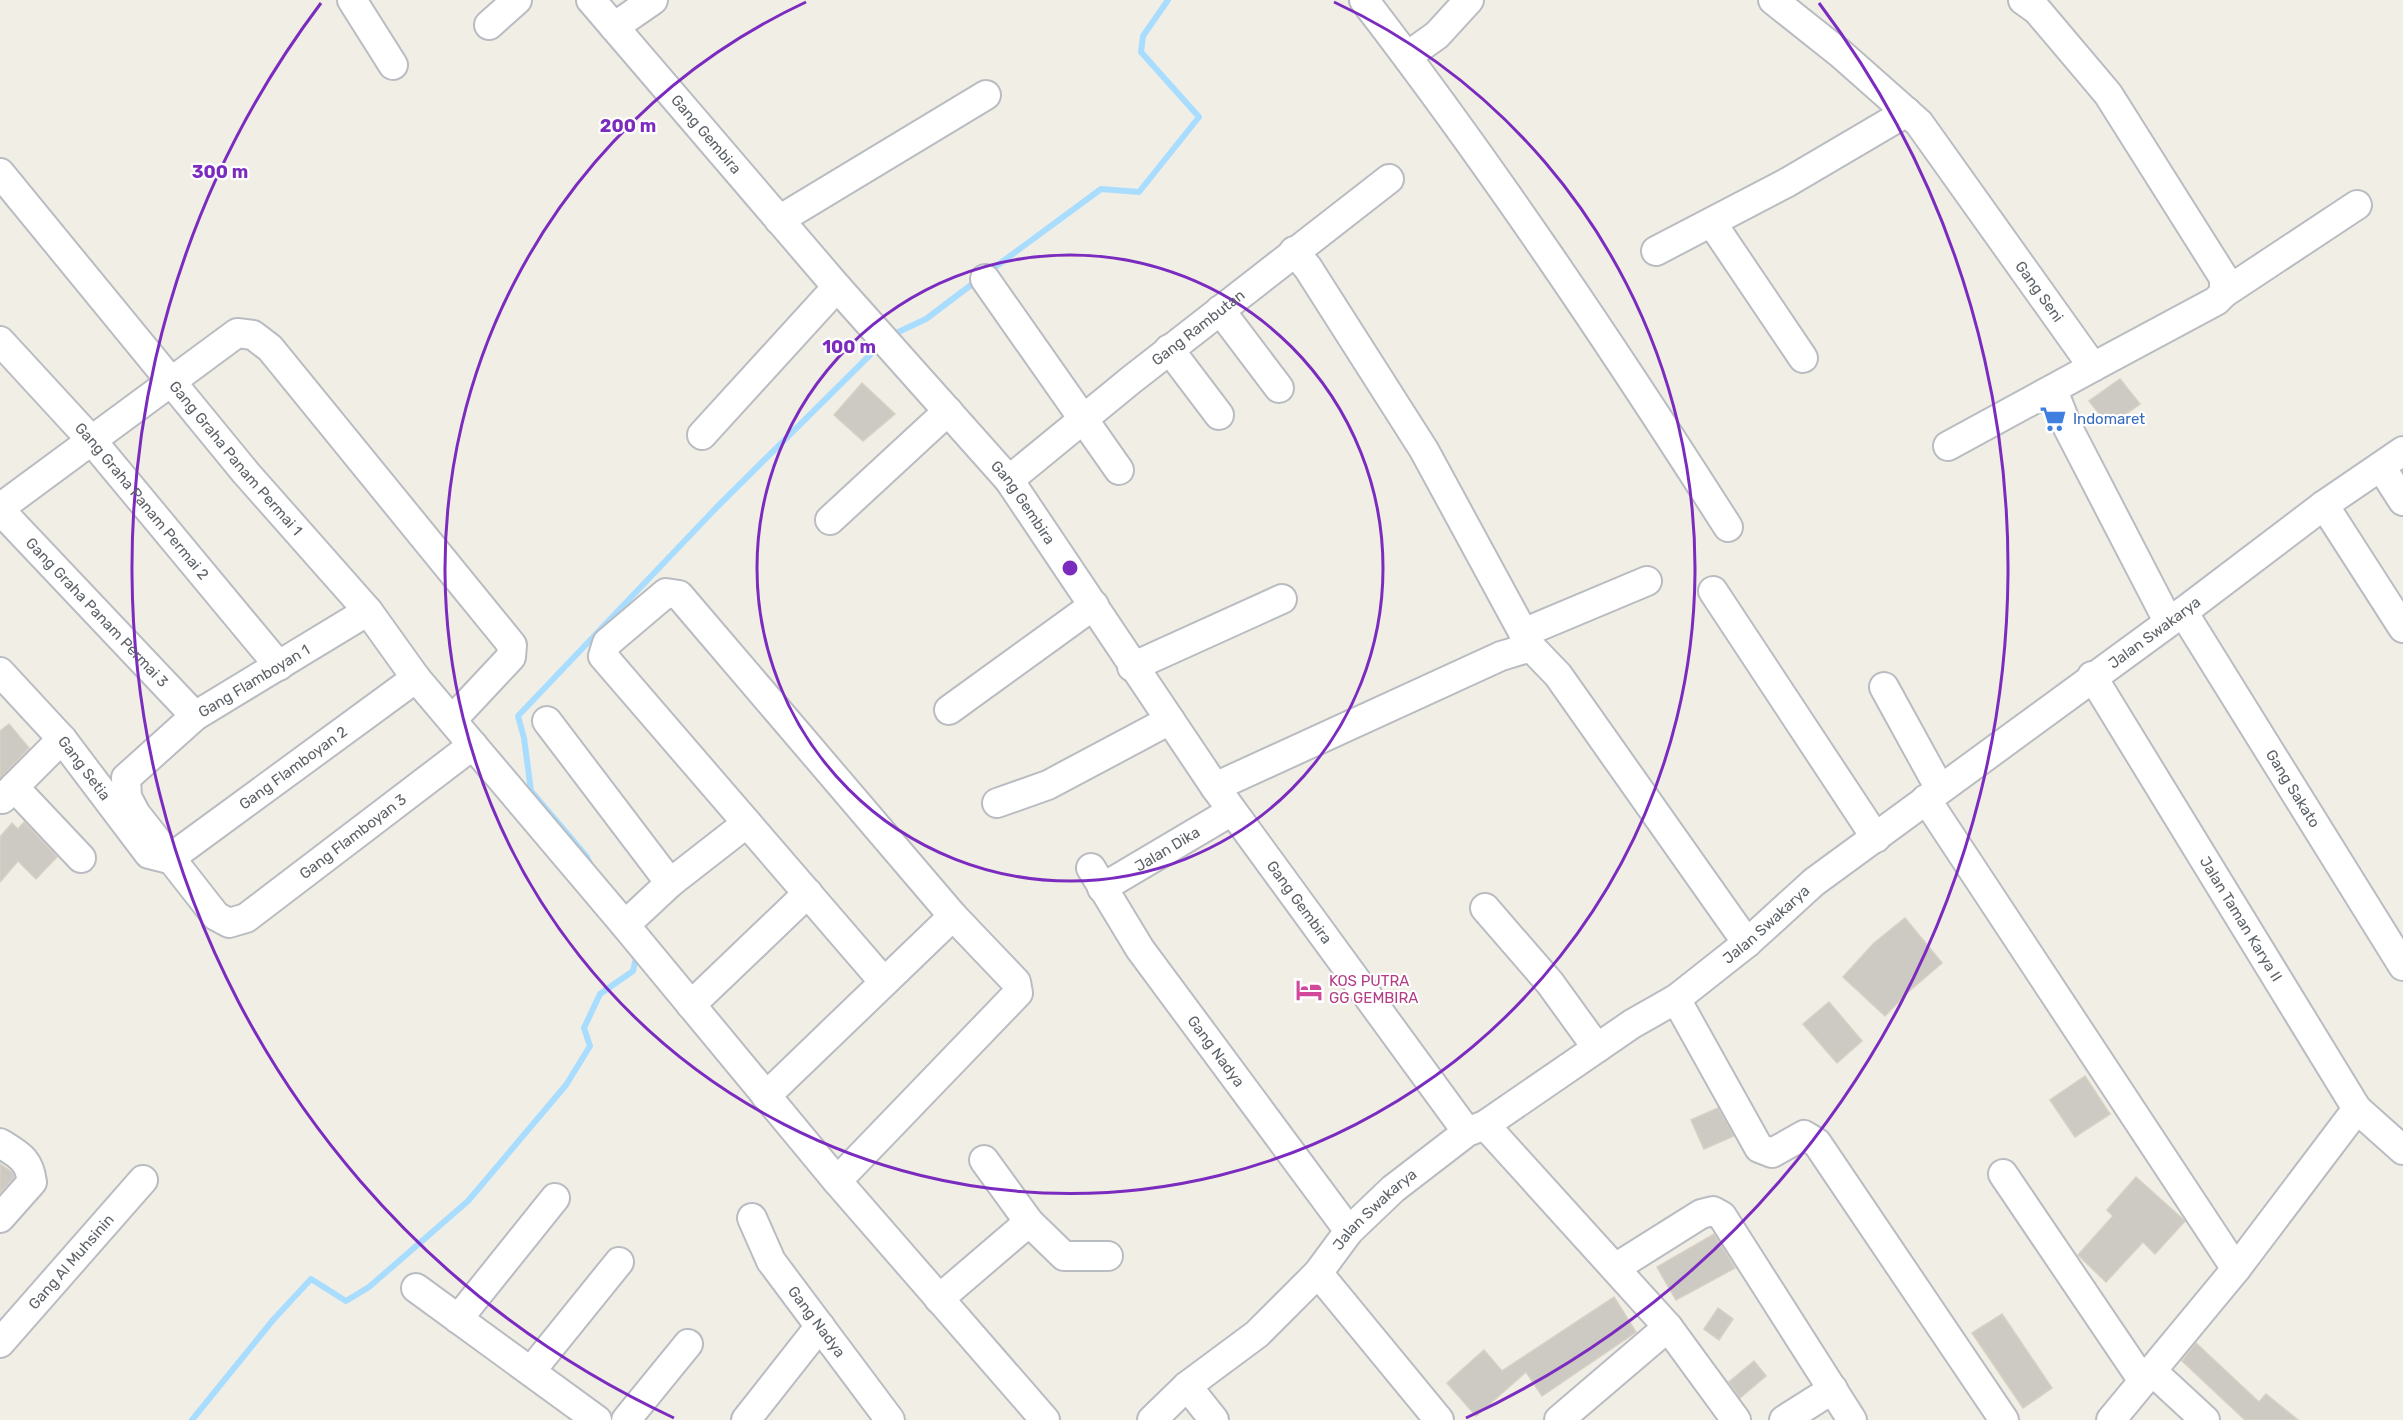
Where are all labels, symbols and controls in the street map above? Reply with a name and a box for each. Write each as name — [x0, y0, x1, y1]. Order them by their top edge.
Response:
street label: Gang Gembira — [667, 91, 745, 178]
text: 200 m — [600, 115, 656, 137]
text: 300 m — [192, 161, 248, 183]
street label: Gang Seni — [2011, 258, 2067, 326]
street label: Gang Rambutan — [1148, 286, 1248, 369]
text: 100 m — [822, 336, 876, 358]
street label: Gang Graha Panam Permai 1 — [165, 377, 306, 539]
supermarket icon: Indomaret — [2038, 404, 2068, 434]
place label: Indomaret — [2073, 410, 2145, 428]
street label: Gang Graha Panam Permai 2 — [71, 419, 213, 583]
street label: Gang Gembira — [987, 457, 1059, 548]
street label: Gang Graha Panam Permai 3 — [22, 534, 172, 691]
centre of rings — [1060, 558, 1080, 578]
street label: Jalan Swakarya — [2105, 593, 2204, 672]
street label: Gang Flamboyan 1 — [195, 641, 313, 721]
street label: Gang Flamboyan 2 — [236, 722, 351, 814]
street label: Gang Setia — [54, 733, 114, 804]
street label: Gang Sakato — [2262, 746, 2324, 831]
street label: Gang Flamboyan 3 — [296, 790, 410, 883]
street label: Jalan Dika — [1132, 823, 1203, 875]
street label: Jalan Taman Karya II — [2196, 853, 2286, 985]
street label: Gang Gembira — [1263, 857, 1336, 947]
street label: Jalan Swakarya — [1719, 881, 1813, 968]
place label: KOS PUTRA GG GEMBIRA — [1329, 972, 1418, 1007]
hotel icon: KOS PUTRA GG GEMBIRA — [1294, 975, 1324, 1005]
street label: Gang Nadya — [1184, 1012, 1248, 1090]
street label: Jalan Swakarya — [1329, 1165, 1420, 1254]
street label: Gang Al Muhsinin — [25, 1211, 118, 1313]
street label: Gang Nadya — [784, 1283, 849, 1361]

